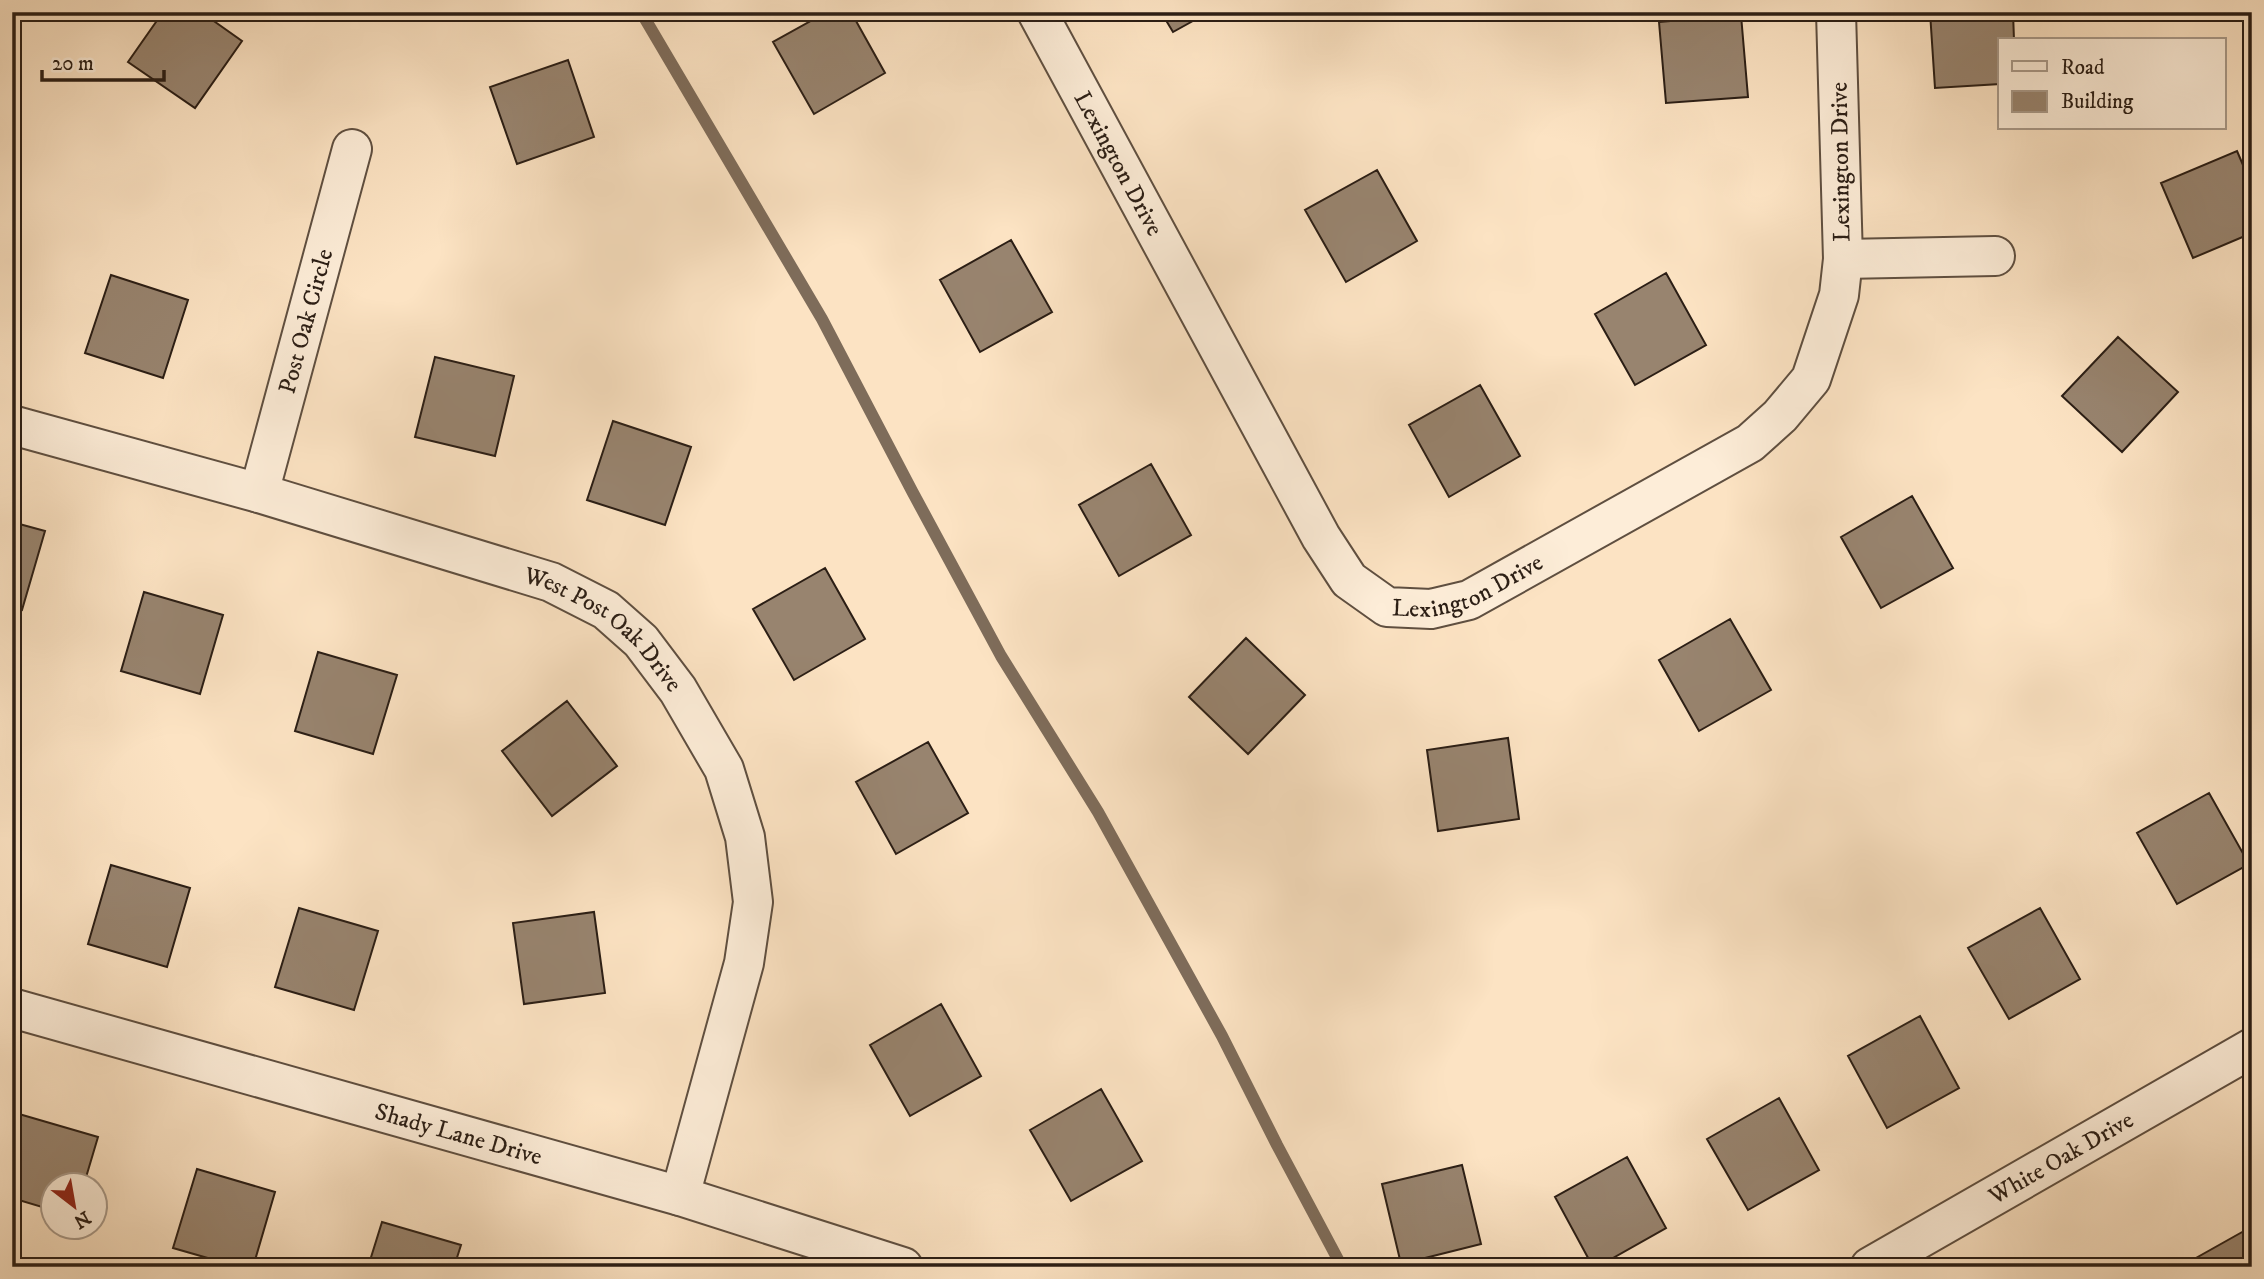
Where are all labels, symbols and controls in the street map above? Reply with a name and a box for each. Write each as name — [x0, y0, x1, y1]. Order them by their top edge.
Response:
scale bar — [42, 38, 164, 82]
legend — [1998, 38, 2226, 130]
text: 20 m — [52, 51, 94, 77]
text: Road — [2061, 55, 2105, 81]
street label: Lexington Drive — [1825, 82, 1857, 242]
street label: Lexington Drive — [1067, 86, 1169, 241]
text: Building — [2061, 89, 2134, 115]
street label: Post Oak Circle — [273, 246, 340, 397]
street label: Lexington Drive — [1391, 548, 1549, 625]
street label: West Post Oak Drive — [519, 560, 688, 698]
street label: Shady Lane Drive — [371, 1097, 545, 1172]
street label: White Oak Drive — [1983, 1105, 2139, 1212]
north arrow — [38, 1170, 108, 1240]
text: N — [69, 1205, 95, 1233]

